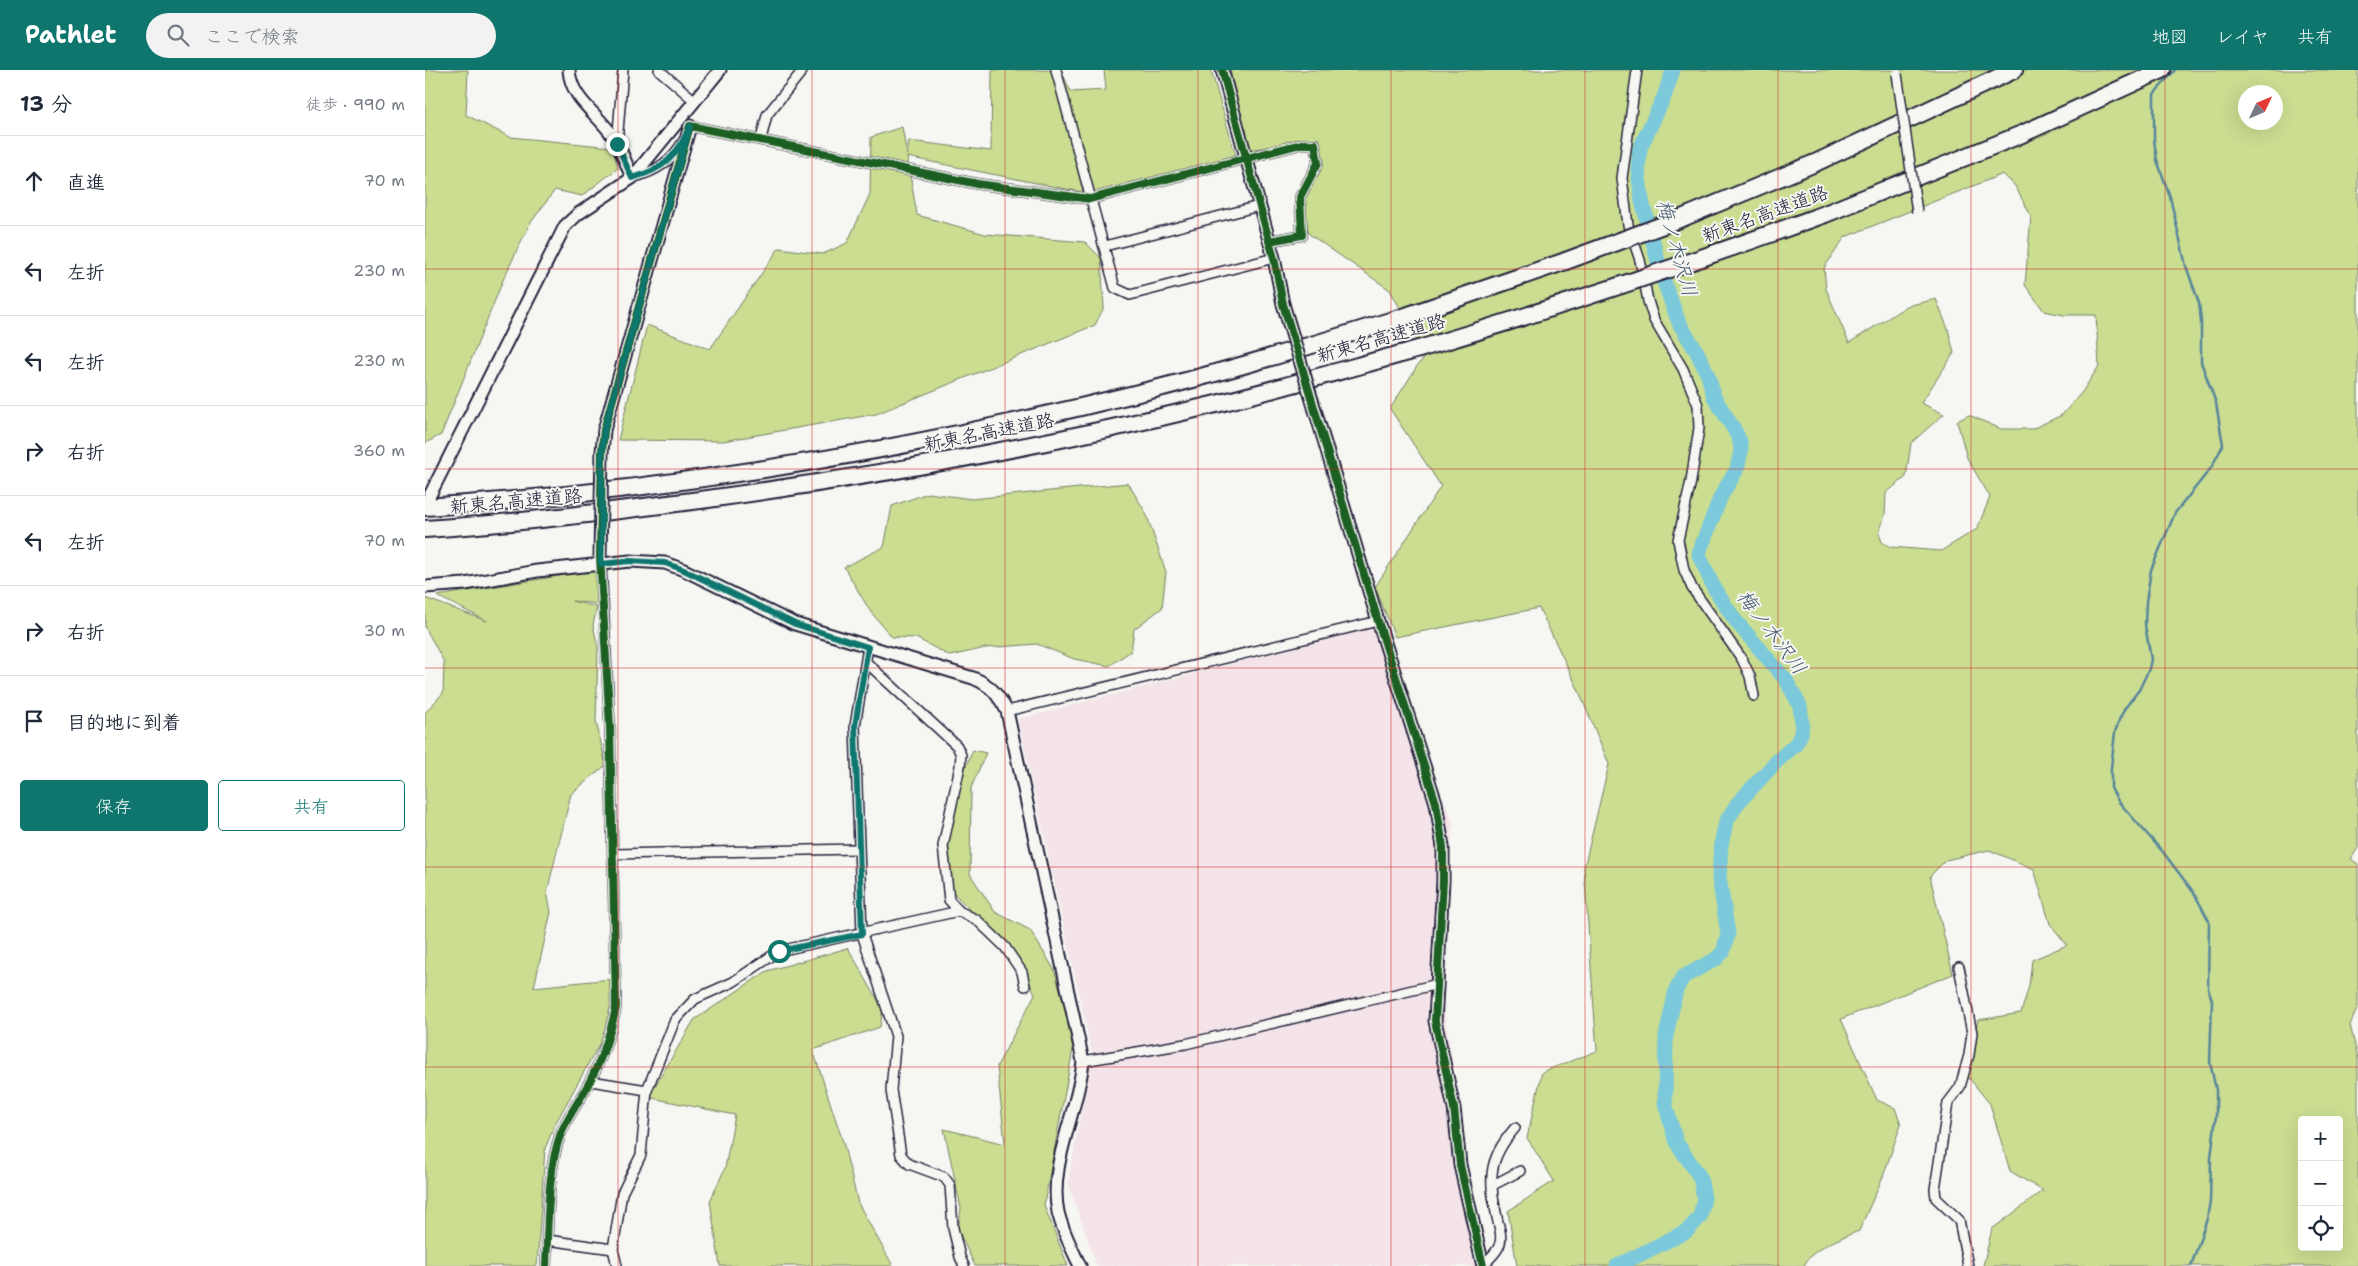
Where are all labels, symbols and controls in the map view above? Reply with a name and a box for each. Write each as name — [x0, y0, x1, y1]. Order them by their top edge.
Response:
search box — [146, 13, 496, 58]
text: Pathlet — [25, 19, 116, 51]
icon: search — [164, 21, 192, 49]
text: ここで検索 — [204, 24, 299, 49]
text: 地図 — [2152, 25, 2188, 49]
text: レイヤ — [2216, 25, 2269, 49]
text: 共有 — [2297, 25, 2333, 49]
north arrow — [2238, 85, 2283, 130]
text: 13 分 — [20, 90, 72, 118]
text: 徒歩 · 990 m — [306, 94, 405, 115]
route end — [606, 133, 629, 156]
icon: ahead — [20, 167, 48, 195]
text: 直進 — [67, 170, 105, 195]
text: 70 m — [364, 170, 405, 191]
street label: 新東名高速道路 — [1698, 180, 1832, 248]
water label: 梅ノ木沢川 — [1651, 196, 1703, 300]
icon: left — [20, 257, 48, 285]
text: 左折 — [67, 260, 105, 285]
text: 230 m — [353, 260, 405, 281]
street label: 新東名高速道路 — [1314, 308, 1448, 368]
icon: left — [20, 347, 48, 375]
text: 左折 — [67, 350, 105, 375]
text: 230 m — [353, 350, 405, 371]
street label: 新東名高速道路 — [921, 407, 1057, 457]
icon: right — [20, 437, 48, 465]
text: 右折 — [67, 440, 105, 465]
text: 360 m — [353, 440, 405, 461]
street label: 新東名高速道路 — [449, 483, 583, 519]
icon: left — [20, 527, 48, 555]
text: 左折 — [67, 530, 105, 555]
text: 70 m — [364, 530, 405, 551]
water label: 梅ノ木沢川 — [1732, 584, 1812, 680]
icon: right — [20, 617, 48, 645]
text: 右折 — [67, 620, 105, 645]
text: 30 m — [364, 620, 405, 641]
icon: arrive — [20, 707, 48, 735]
text: 目的地に到着 — [67, 710, 181, 735]
button: 保存 — [20, 780, 208, 831]
button: 共有 — [218, 780, 405, 831]
route start — [768, 940, 791, 963]
map controls — [2298, 1116, 2343, 1251]
button: + — [2298, 1116, 2343, 1161]
button: − — [2298, 1161, 2343, 1206]
button: locate — [2298, 1206, 2343, 1251]

